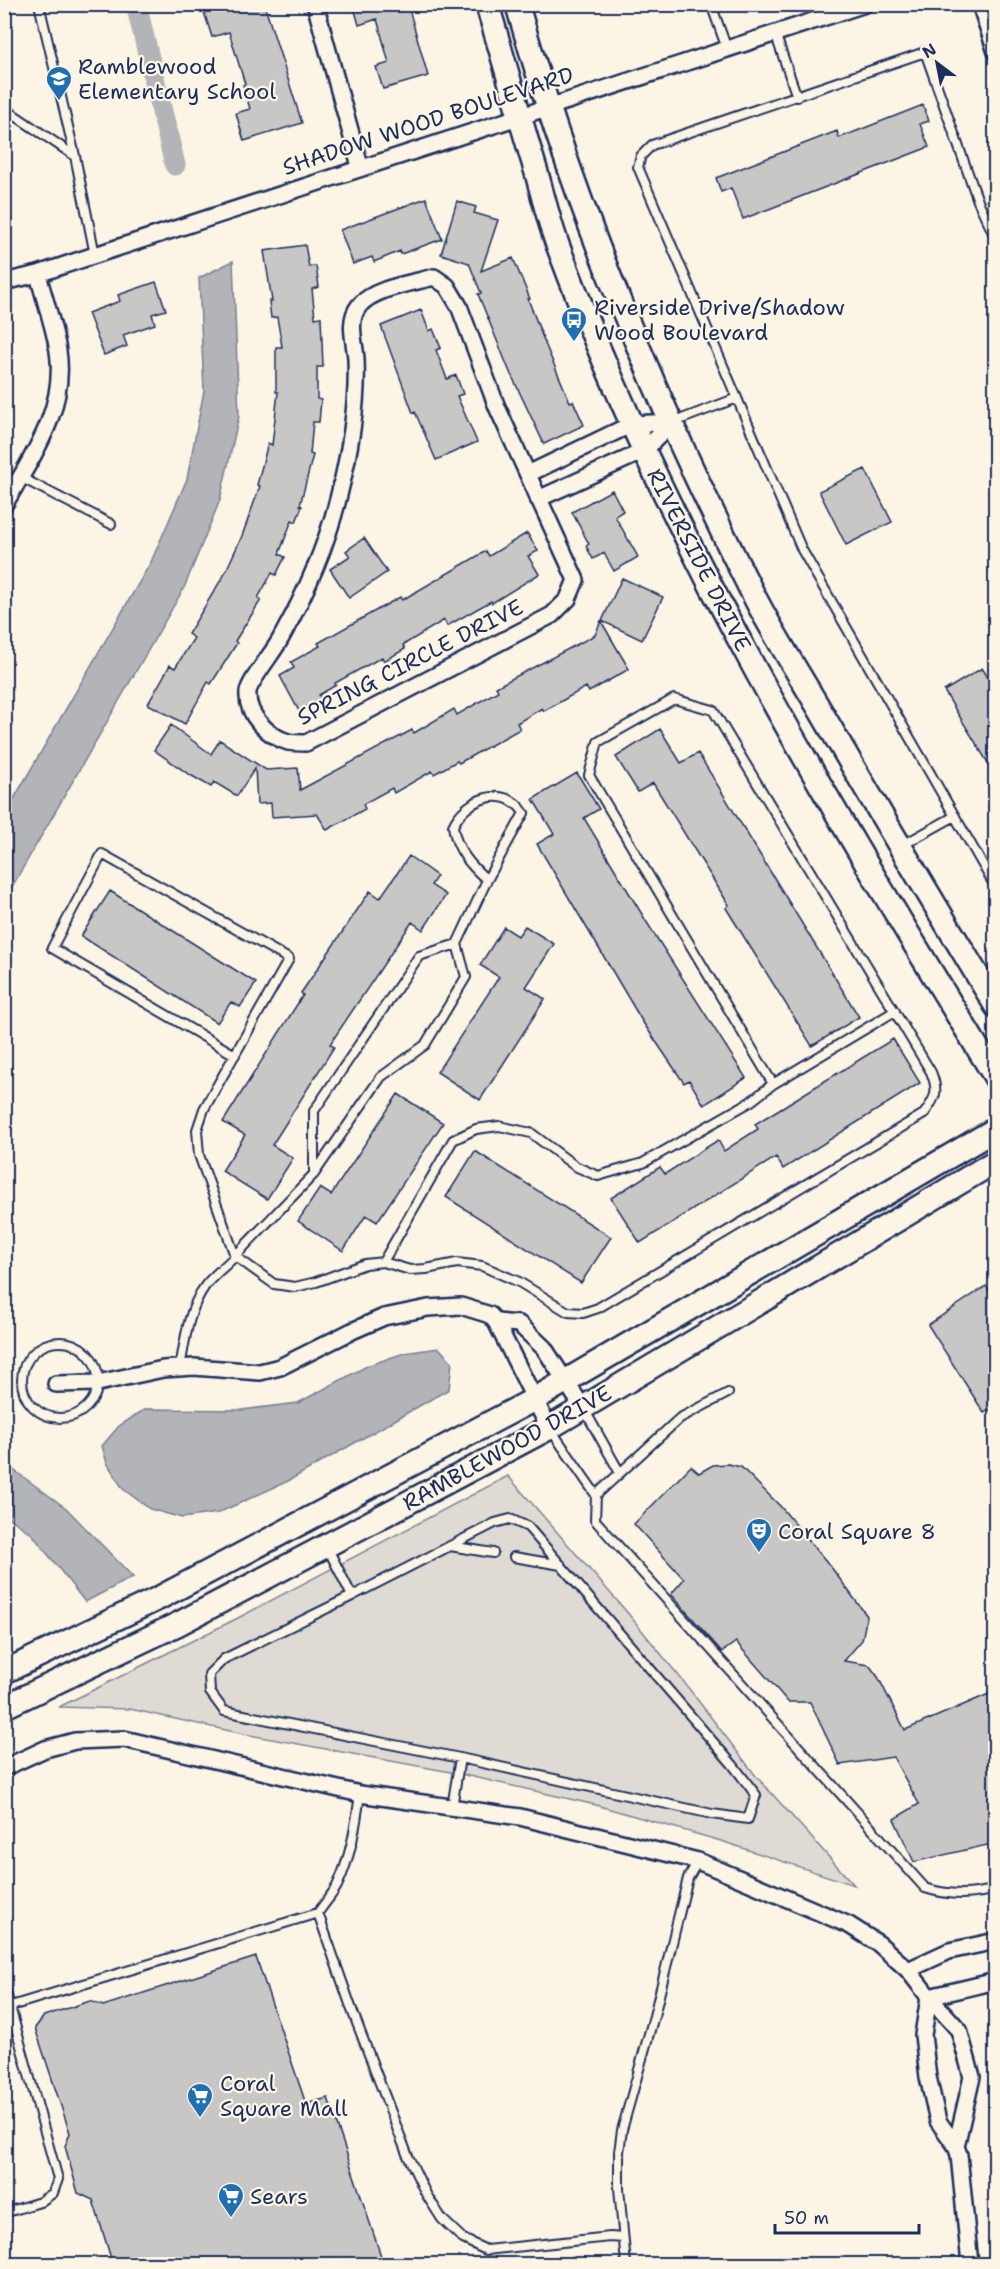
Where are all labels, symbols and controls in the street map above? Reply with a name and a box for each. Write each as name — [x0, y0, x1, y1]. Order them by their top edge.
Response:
north arrow — [907, 33, 967, 93]
text: N — [918, 38, 940, 63]
place label: Ramblewood Elementary School — [78, 52, 276, 106]
street label: SHADOW WOOD BOULEVARD — [279, 60, 577, 182]
school or university icon: Ramblewood Elementary School — [44, 64, 74, 102]
place label: Riverside Drive/Shadow Wood Boulevard — [594, 293, 845, 347]
bus stop icon: Riverside Drive/Shadow Wood Boulevard — [559, 305, 589, 343]
street label: RIVERSIDE DRIVE — [640, 463, 758, 657]
street label: SPRING CIRCLE DRIVE — [292, 592, 528, 732]
street label: RAMBLEWOOD DRIVE — [397, 1378, 617, 1518]
theatre icon: Coral Square 8 — [744, 1516, 774, 1554]
place label: Coral Square 8 — [778, 1517, 936, 1546]
place label: Coral Square Mall — [220, 2069, 348, 2123]
supermarket icon: Coral Square Mall — [185, 2081, 215, 2119]
supermarket icon: Sears — [216, 2181, 246, 2219]
place label: Sears — [250, 2182, 308, 2211]
scale bar — [775, 2197, 919, 2235]
text: 50 m — [784, 2206, 829, 2230]

